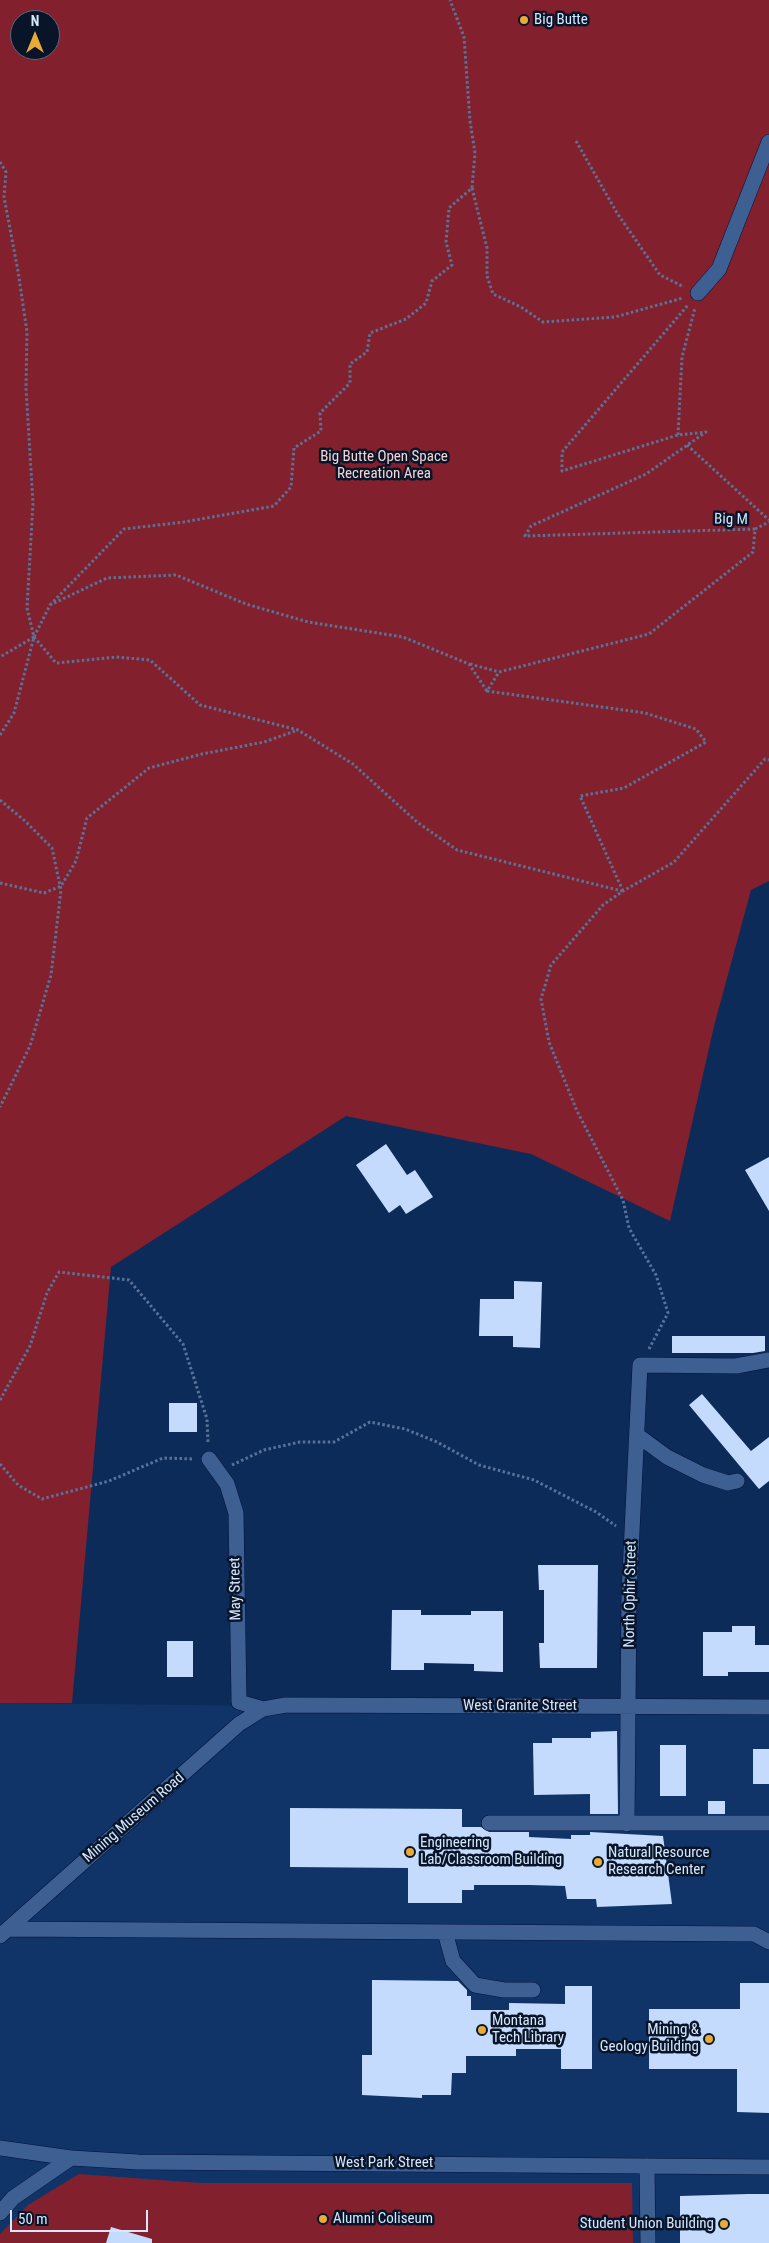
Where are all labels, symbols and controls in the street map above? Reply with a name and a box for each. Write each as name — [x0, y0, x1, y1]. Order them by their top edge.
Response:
north arrow — [10, 10, 60, 60]
place label: Big Butte — [534, 11, 588, 29]
text: N — [31, 13, 39, 29]
marker: Big Butte — [518, 14, 530, 26]
park label: Big Butte Open Space Recreation Area — [320, 448, 448, 483]
street label: Big M — [714, 511, 748, 529]
street label: North Ophir Street — [621, 1540, 641, 1648]
street label: May Street — [226, 1557, 246, 1621]
street label: West Granite Street — [463, 1697, 577, 1715]
street label: Mining Museum Road — [80, 1769, 188, 1867]
place label: Engineering Lab/Classroom Building — [420, 1834, 562, 1869]
place label: Natural Resource Research Center — [608, 1844, 710, 1879]
marker: Engineering Lab/Classroom Building — [404, 1846, 416, 1858]
marker: Natural Resource Research Center — [592, 1856, 604, 1868]
place label: Montana Tech Library — [492, 2012, 564, 2047]
place label: Mining & Geology Building — [600, 2021, 699, 2056]
marker: Montana Tech Library — [476, 2024, 488, 2036]
marker: Mining & Geology Building — [703, 2033, 715, 2045]
street label: West Park Street — [335, 2154, 433, 2172]
scale bar — [12, 2200, 150, 2232]
text: 50 m — [18, 2210, 48, 2228]
place label: Alumni Coliseum — [333, 2210, 433, 2228]
marker: Alumni Coliseum — [317, 2213, 329, 2225]
place label: Student Union Building — [580, 2215, 714, 2233]
marker: Student Union Building — [718, 2218, 730, 2230]

